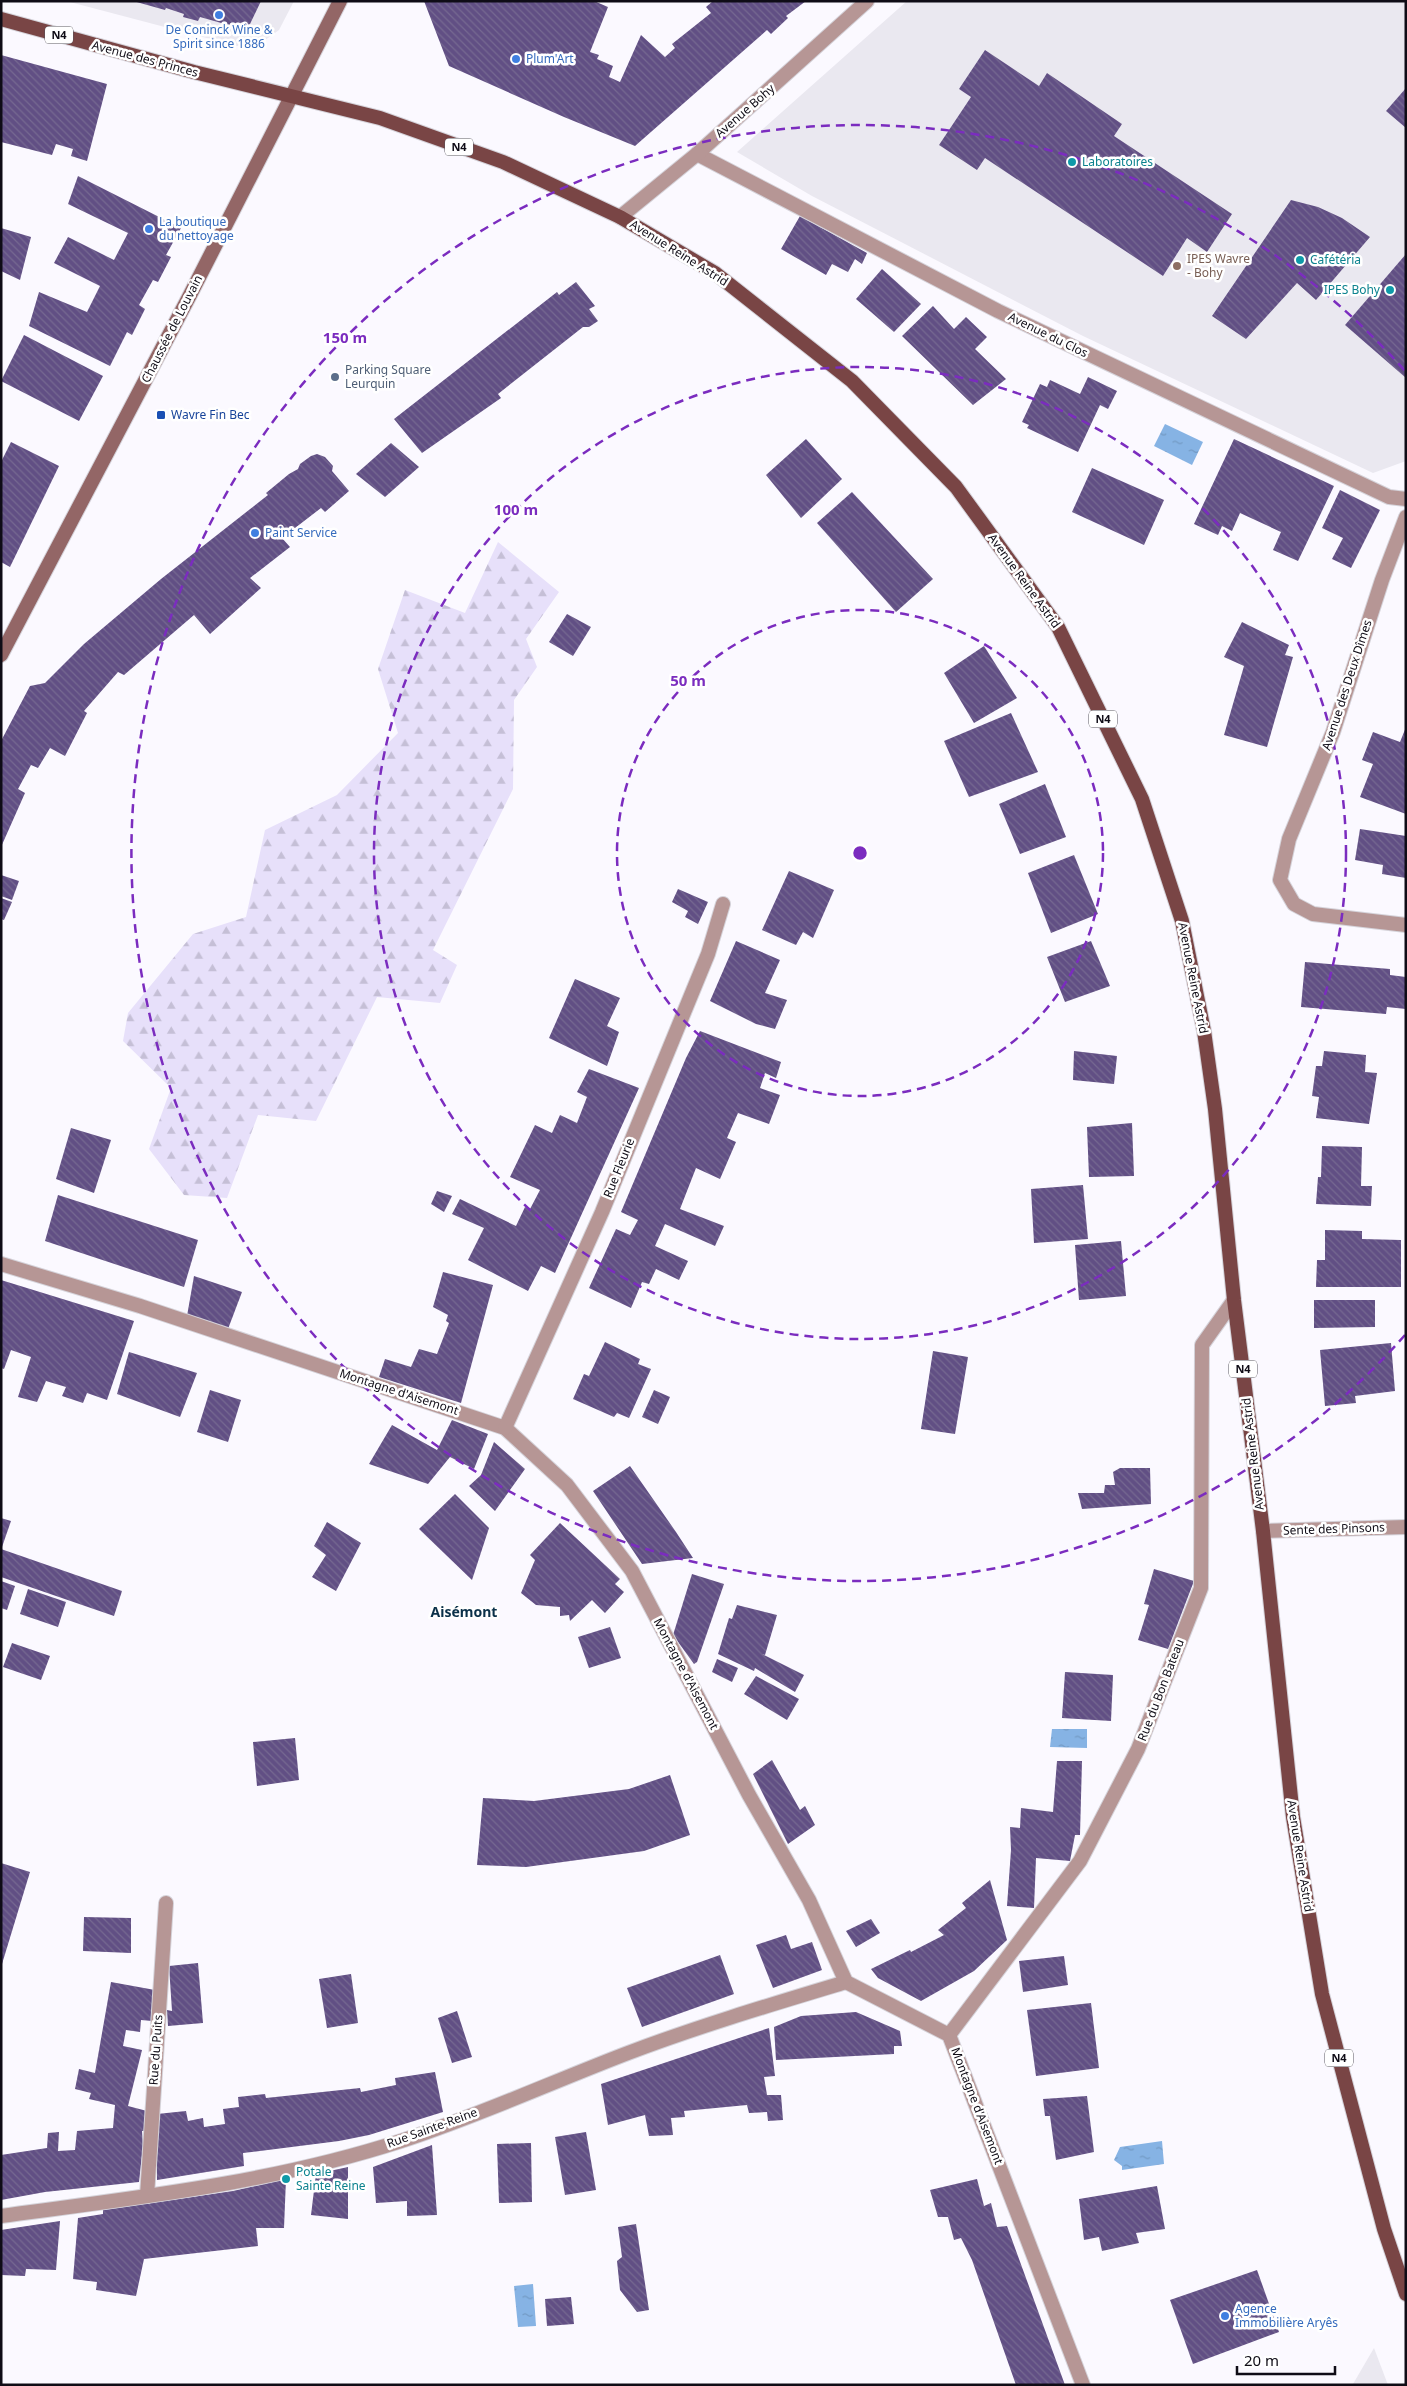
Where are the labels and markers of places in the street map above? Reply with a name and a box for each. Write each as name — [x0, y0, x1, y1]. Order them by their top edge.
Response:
marker: De Coninck Wine & Spirit since 1886 — [213, 9, 225, 21]
place label: De Coninck Wine & Spirit since 1886 — [165, 21, 273, 52]
place label: Plum'Art — [526, 50, 574, 67]
marker: Plum'Art — [510, 53, 522, 65]
place label: Laboratoires — [1082, 153, 1153, 170]
marker: Laboratoires — [1066, 156, 1078, 168]
place label: La boutique du nettoyage — [159, 213, 234, 244]
marker: La boutique du nettoyage — [143, 223, 155, 235]
place label: IPES Wavre - Bohy — [1187, 250, 1250, 281]
place label: Cafétéria — [1310, 251, 1361, 268]
marker: Cafétéria — [1294, 254, 1306, 266]
marker: IPES Wavre - Bohy — [1171, 260, 1183, 272]
place label: IPES Bohy — [1324, 281, 1381, 298]
marker: IPES Bohy — [1384, 284, 1396, 296]
place label: Parking Square Leurquin — [345, 361, 431, 392]
marker: Parking Square Leurquin — [329, 371, 341, 383]
place label: Wavre Fin Bec — [171, 406, 250, 423]
marker: Wavre Fin Bec — [155, 409, 167, 421]
place label: Paint Service — [265, 524, 337, 541]
marker: Paint Service — [249, 527, 261, 539]
centre of rings — [851, 844, 869, 862]
place label: Potale Sainte Reine — [296, 2163, 366, 2194]
marker: Potale Sainte Reine — [280, 2173, 292, 2185]
place label: Agence Immobilière Aryês — [1235, 2300, 1338, 2331]
marker: Agence Immobilière Aryês — [1219, 2310, 1231, 2322]

